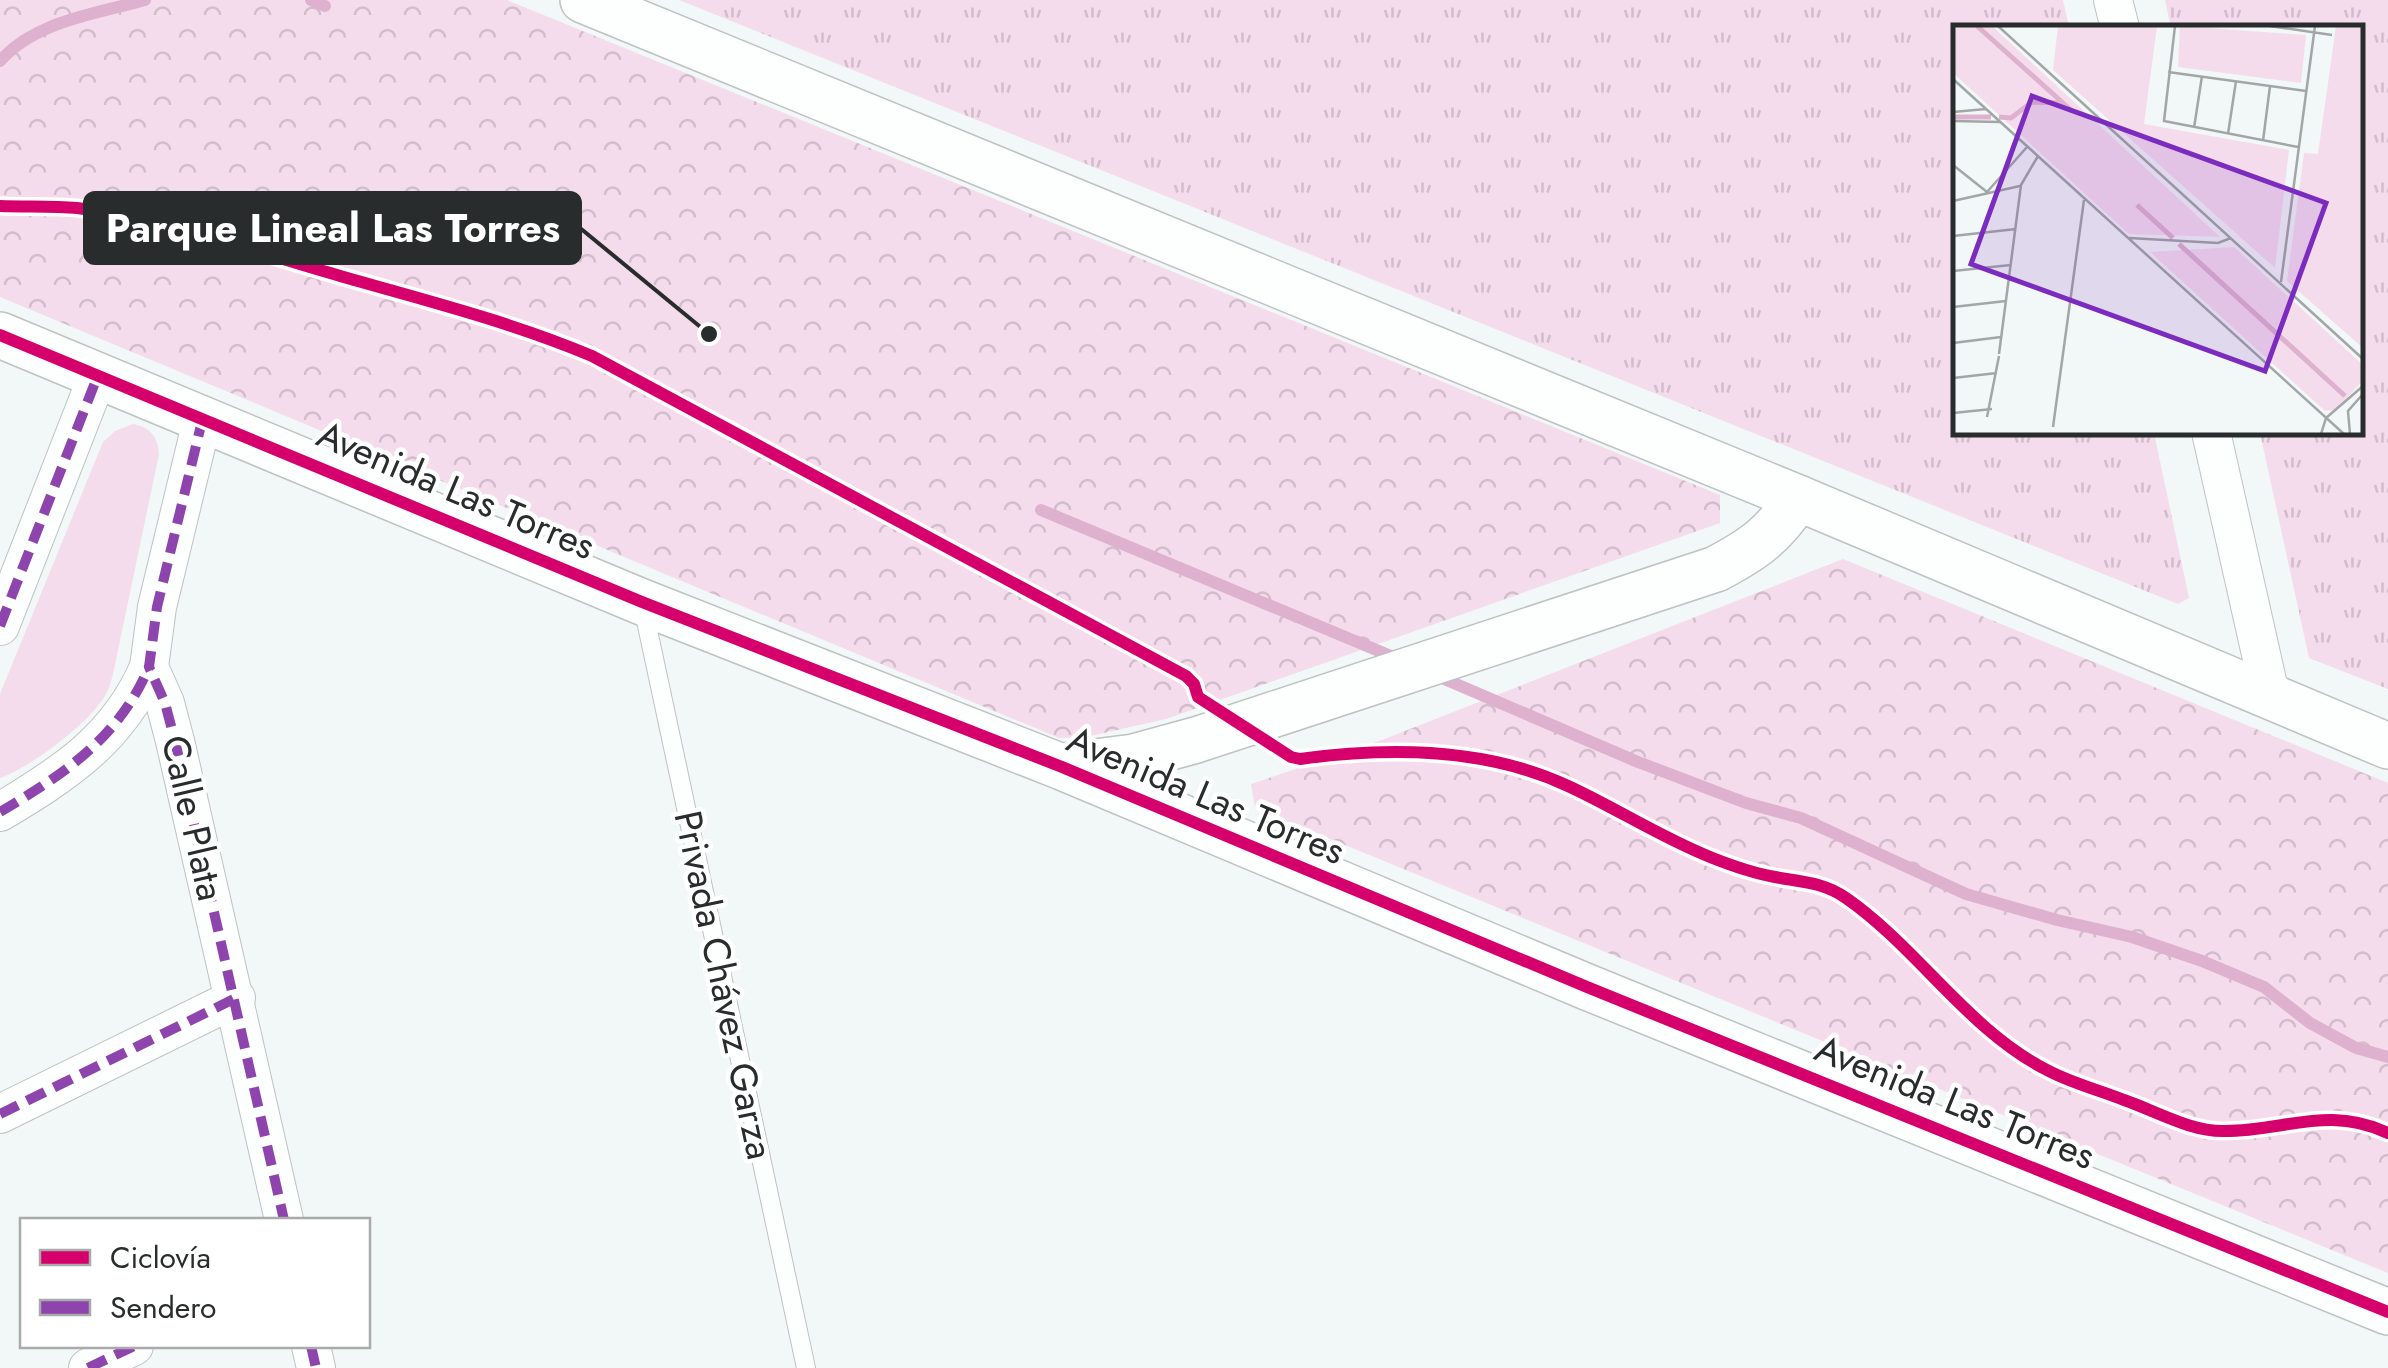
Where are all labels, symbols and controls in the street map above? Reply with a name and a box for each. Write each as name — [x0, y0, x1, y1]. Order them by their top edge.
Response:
inset map — [1953, 25, 2363, 435]
callout: Parque Lineal Las Torres — [85, 193, 580, 263]
text: Parque Lineal Las Torres — [106, 199, 560, 257]
street label: Avenida Las Torres — [309, 406, 604, 573]
street label: Avenida Las Torres — [1059, 711, 1354, 878]
street label: Calle Plata — [148, 730, 239, 906]
street label: Privada Chávez Garza — [661, 805, 788, 1164]
street label: Avenida Las Torres — [1807, 1020, 2103, 1183]
legend — [20, 1218, 370, 1348]
text: Ciclovía — [110, 1236, 211, 1279]
text: Sendero — [110, 1286, 216, 1329]

